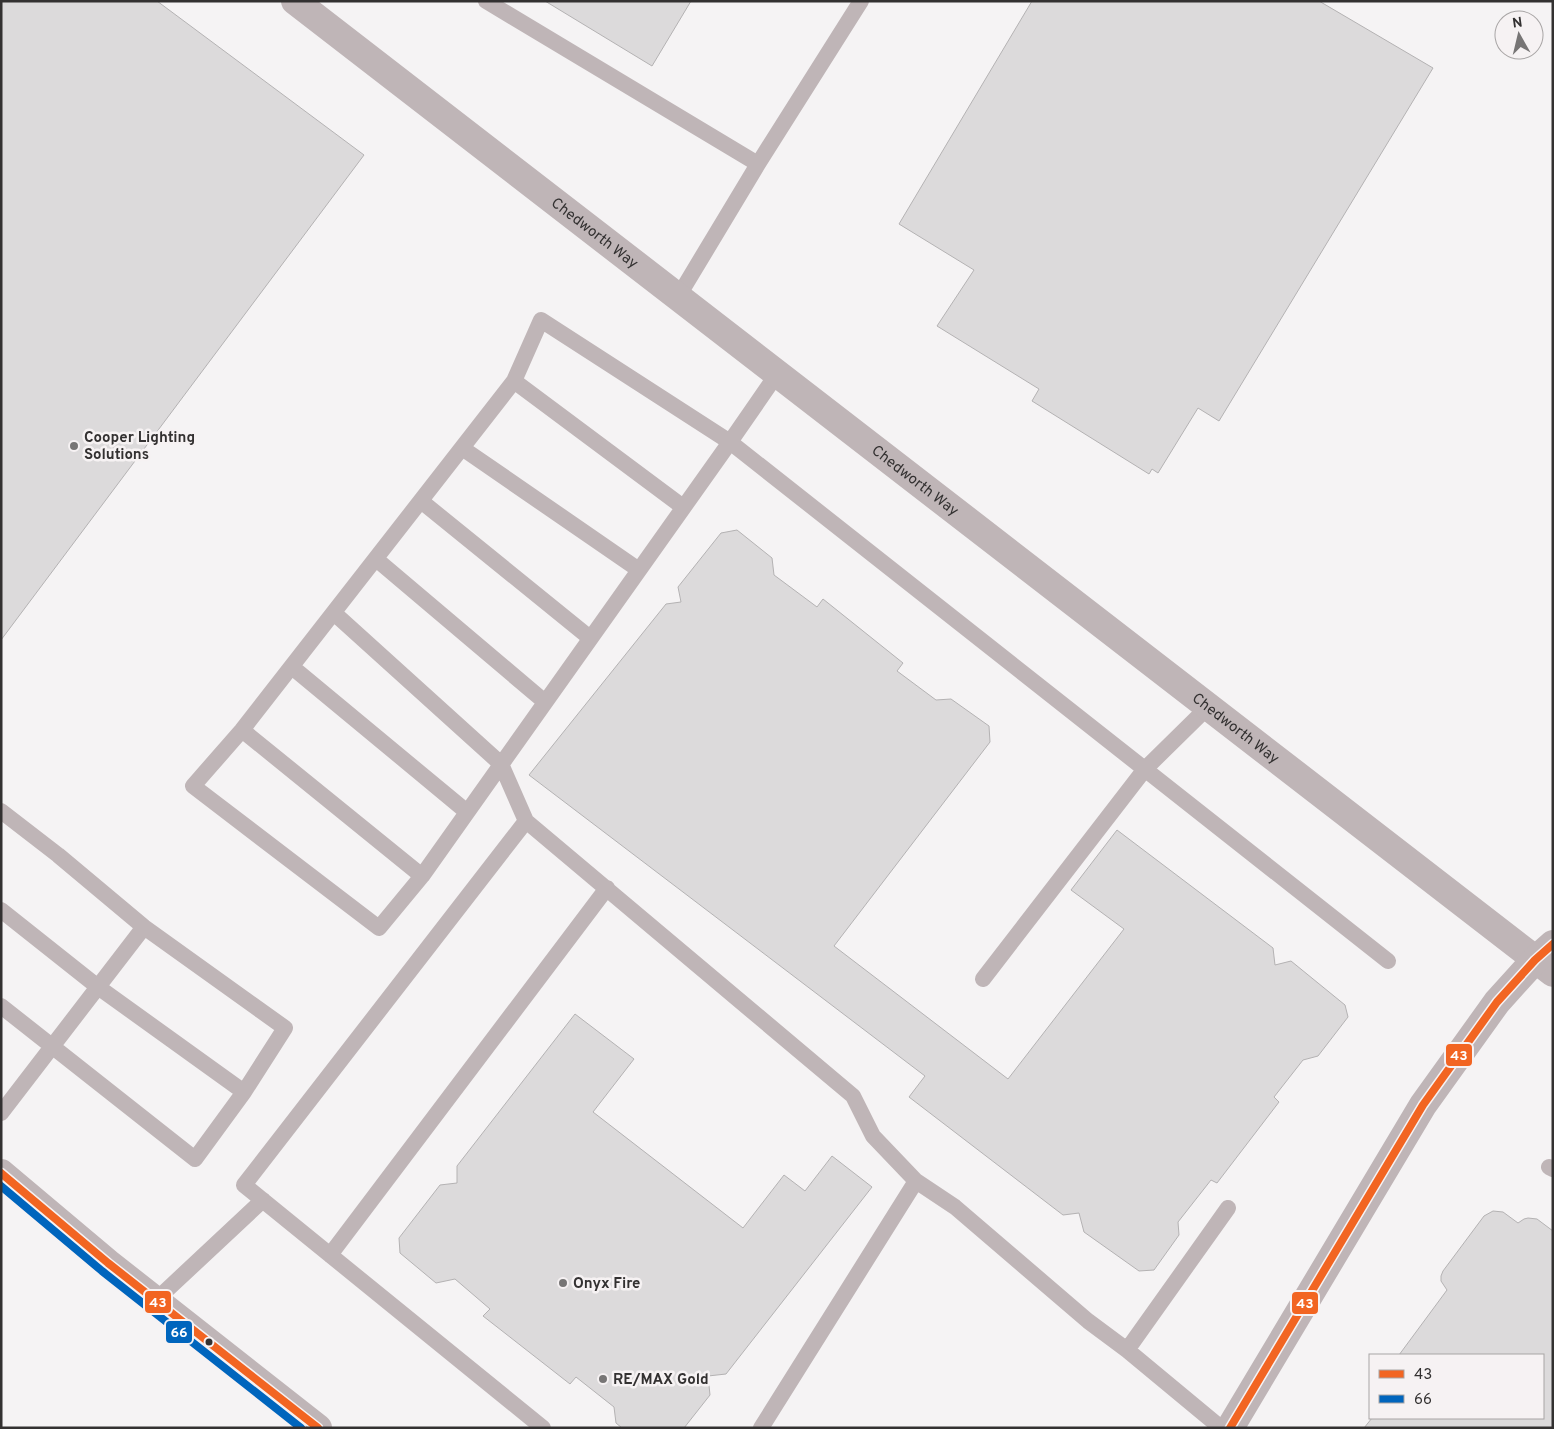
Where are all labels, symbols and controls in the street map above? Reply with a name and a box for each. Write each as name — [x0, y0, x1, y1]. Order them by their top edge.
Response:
north arrow — [1494, 10, 1544, 60]
text: N — [1511, 14, 1524, 33]
street label: Chedworth Way — [547, 194, 641, 274]
place label: Cooper Lighting Solutions — [84, 429, 195, 465]
marker: Cooper Lighting Solutions — [68, 440, 80, 452]
street label: Chedworth Way — [867, 442, 962, 521]
street label: Chedworth Way — [1188, 689, 1282, 769]
line badge: 43 — [1445, 1043, 1473, 1067]
text: 43 — [1450, 1048, 1468, 1065]
place label: Onyx Fire — [573, 1275, 640, 1294]
marker: Onyx Fire — [557, 1277, 569, 1289]
line badge: 43 — [144, 1290, 172, 1314]
line badge: 43 — [1291, 1291, 1319, 1315]
text: 43 — [149, 1295, 167, 1312]
text: 43 — [1296, 1296, 1314, 1313]
line badge: 66 — [165, 1320, 193, 1344]
text: 66 — [170, 1325, 188, 1342]
unlabelled marker — [204, 1337, 214, 1347]
legend — [1369, 1354, 1544, 1419]
text: 43 — [1414, 1366, 1432, 1385]
place label: RE/MAX Gold — [613, 1371, 709, 1390]
marker: RE/MAX Gold — [597, 1373, 609, 1385]
text: 66 — [1414, 1391, 1432, 1410]

